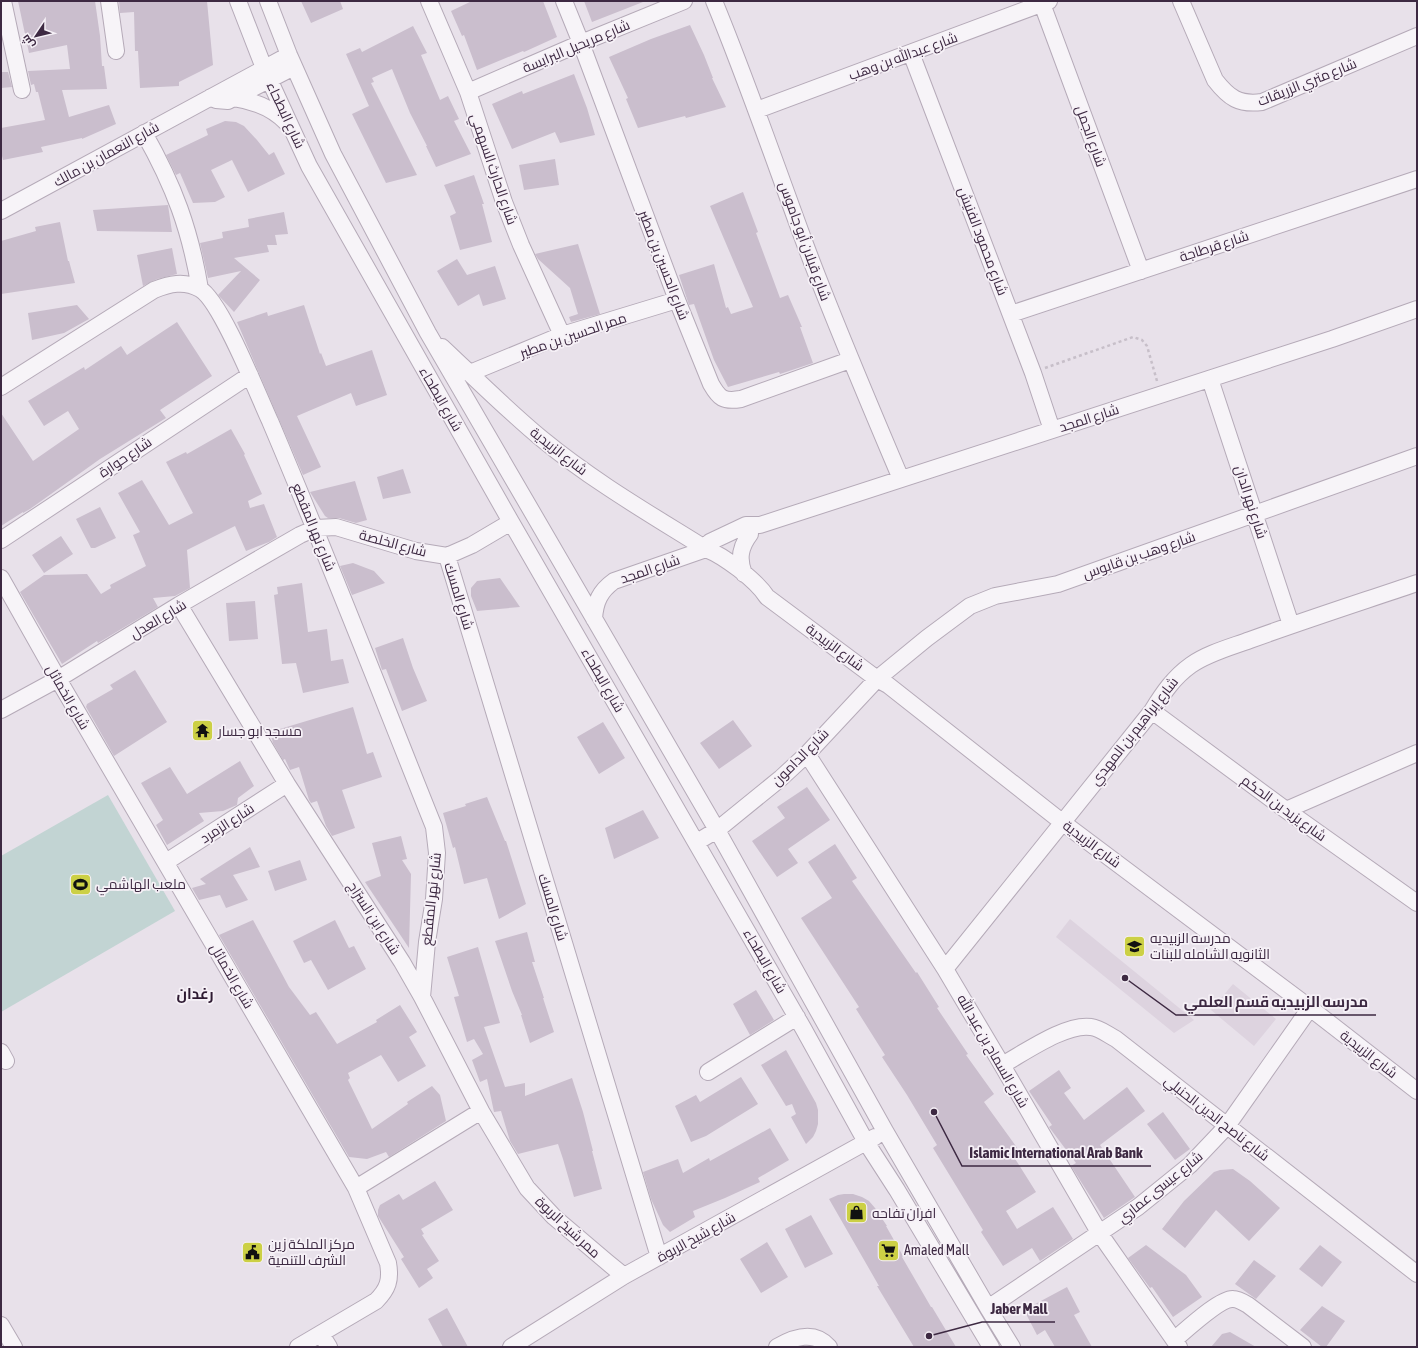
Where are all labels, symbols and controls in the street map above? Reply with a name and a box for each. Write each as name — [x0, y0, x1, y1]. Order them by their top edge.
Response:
north arrow — [16, 16, 56, 56]
street label: شارع مريحيل البرايسة — [520, 16, 632, 77]
street label: شارع عبدالله بن وهب — [846, 28, 960, 84]
text: ش — [19, 32, 38, 51]
street label: شارع متري الزريقات — [1255, 55, 1360, 113]
street label: شارع البطحاء — [263, 79, 308, 151]
street label: شارع الجمل — [1072, 103, 1110, 169]
street label: شارع الحارث السهمي — [464, 111, 521, 228]
street label: شارع النعمان بن مالك — [50, 118, 162, 191]
street label: شارع قبلان أبو جاموس — [775, 179, 835, 303]
street label: شارع محمود الفنيش — [954, 184, 1011, 298]
street label: شارع الحسين بن مطير — [634, 207, 692, 322]
street label: شارع قرطاجة — [1177, 227, 1251, 266]
street label: ممر الحسين بن مطير — [517, 309, 628, 361]
street label: شارع البطحاء — [415, 364, 466, 434]
street label: شارع المجد — [1057, 401, 1121, 436]
street label: شارع الزبيدية — [527, 424, 591, 479]
street label: شارع حوارة — [95, 433, 155, 481]
street label: شارع نهر الدان — [1231, 463, 1270, 541]
street label: شارع نهر المقطع — [288, 481, 339, 574]
street label: شارع الخلصة — [357, 526, 429, 561]
street label: شارع وهب بن قابوس — [1081, 528, 1198, 583]
street label: شارع المجد — [618, 551, 682, 588]
street label: شارع المسك — [440, 560, 477, 632]
street label: شارع العدل — [127, 596, 189, 643]
street label: شارع الزبيدية — [802, 620, 867, 675]
street label: شارع البطحاء — [577, 645, 628, 715]
street label: شارع الخمائل — [42, 662, 93, 733]
street label: شارع إبراهيم بن المهدي — [1087, 674, 1184, 791]
temple icon: مسجد ابو جسار — [190, 718, 216, 744]
place label: مسجد ابو جسار — [217, 723, 302, 739]
street label: شارع الدامون — [768, 725, 833, 790]
street label: شارع يزيد بن الحكم — [1237, 772, 1330, 846]
street label: شارع الزمرد — [197, 800, 257, 847]
street label: شارع الزبيدية — [1059, 817, 1124, 872]
street label: شارع نهر المقطع — [418, 852, 445, 946]
sports icon: ملعب الهاشمي — [67, 871, 93, 897]
street label: شارع المسك — [534, 871, 571, 943]
place label: ملعب الهاشمي — [96, 876, 186, 896]
street label: شارع ابن السرّاج — [344, 879, 404, 958]
street label: شارع البطحاء — [739, 926, 790, 996]
place label: مدرسه الزبيديه الثانويه الشامله للبنات — [1150, 930, 1270, 962]
school or university icon: مدرسه الزبيديه الثانويه الشامله للبنات — [1122, 933, 1148, 959]
street label: شارع الخمائل — [206, 941, 257, 1012]
district label: رغدان — [177, 985, 213, 1003]
callout: مدرسه الزبيديه قسم العلمي — [1176, 988, 1376, 1015]
street label: شارع السماح بن عبد الله — [953, 991, 1033, 1111]
text: مدرسه الزبيديه قسم العلمي — [1184, 993, 1368, 1014]
street label: شارع الزبيدية — [1337, 1027, 1401, 1082]
street label: شارع ناصح الدين الحنبلي — [1159, 1072, 1273, 1167]
callout: Islamic International Arab Bank — [962, 1139, 1151, 1166]
text: Islamic International Arab Bank — [969, 1144, 1143, 1161]
street label: شارع عيسى عماري — [1114, 1148, 1208, 1229]
street label: ممر شيخ الربوة — [532, 1193, 604, 1262]
shop icon: افران تفاحه — [844, 1200, 870, 1226]
place label: افران تفاحه — [872, 1205, 936, 1221]
street label: شارع شيخ الربوة — [654, 1209, 739, 1266]
place label: مركز الملكة زين الشرف للتنمية — [268, 1236, 355, 1268]
supermarket icon: Amaled Mall — [875, 1237, 901, 1263]
public building icon: مركز الملكة زين الشرف للتنمية — [240, 1239, 266, 1265]
place label: Amaled Mall — [904, 1242, 969, 1258]
callout: Jaber Mall — [982, 1295, 1055, 1322]
text: Jaber Mall — [989, 1300, 1049, 1317]

